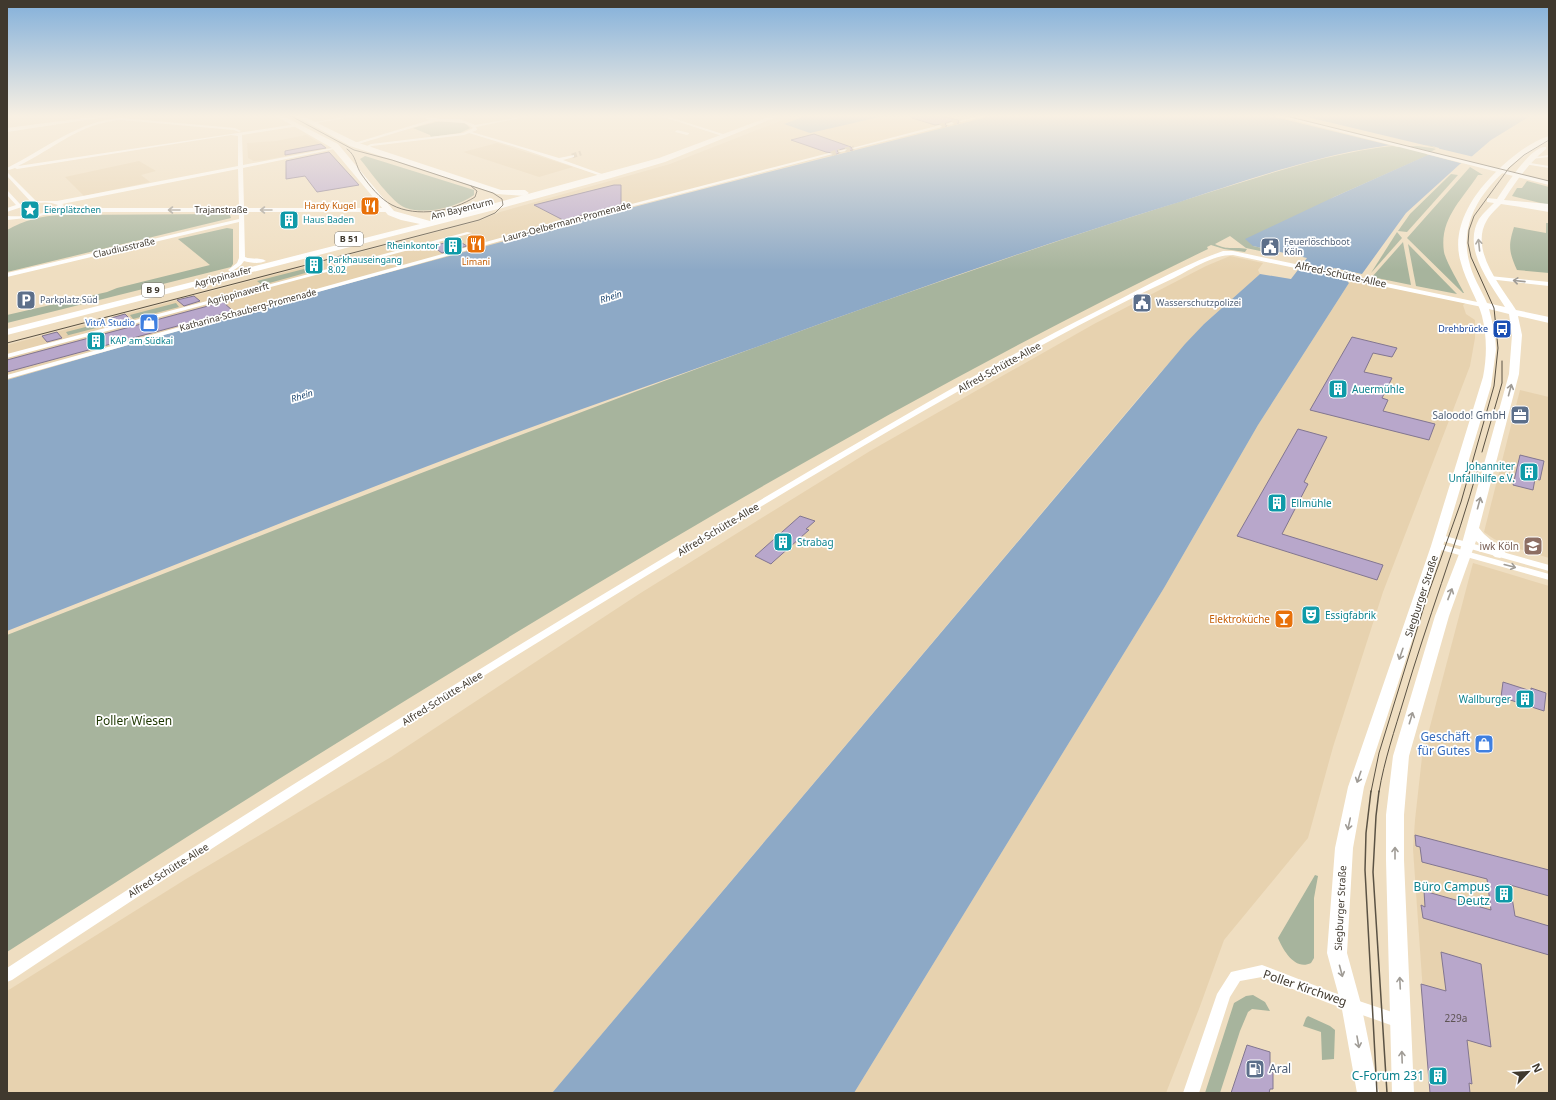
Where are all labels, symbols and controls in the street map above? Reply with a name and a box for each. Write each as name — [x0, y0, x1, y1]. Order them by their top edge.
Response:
restaurant icon: Hardy Kugel — [359, 195, 381, 217]
street label: Am Bayenturm — [429, 195, 494, 223]
street label: Laura-Oelbermann-Promenade — [501, 198, 632, 245]
place icon: Eierplätzchen — [19, 199, 41, 221]
place label: Hardy Kugel — [304, 199, 356, 212]
place label: Eierplätzchen — [44, 203, 101, 216]
street label: Trajanstraße — [195, 203, 247, 216]
one-way arrow — [168, 206, 181, 214]
one-way arrow — [260, 206, 273, 214]
building icon: Haus Baden — [278, 209, 300, 231]
place label: Haus Baden — [303, 213, 354, 226]
road number: B 51 — [335, 232, 363, 246]
restaurant icon: Limani — [465, 233, 487, 255]
street label: Claudiusstraße — [92, 234, 156, 261]
building icon: Rheinkontor — [442, 235, 464, 257]
place label: Feuerlöschboot Köln — [1284, 235, 1350, 258]
public building icon: Feuerlöschboot Köln — [1259, 236, 1281, 258]
place label: Rheinkontor — [387, 239, 439, 252]
one-way arrow — [1475, 239, 1483, 252]
place label: Parkhauseingang 8.02 — [328, 253, 402, 276]
building icon: Parkhauseingang 8.02 — [303, 254, 325, 276]
place label: Limani — [462, 255, 490, 268]
street label: Alfred-Schütte-Allee — [1294, 257, 1388, 291]
street label: Agrippinaufer — [193, 263, 253, 290]
one-way arrow — [1513, 277, 1526, 285]
street label: Agrippinawerft — [205, 279, 271, 308]
road number: B 9 — [142, 283, 164, 297]
street label: Katharina-Schauberg-Promenade — [178, 285, 318, 334]
water label: Rhein — [598, 287, 624, 306]
parking icon: Parkplatz Süd — [15, 289, 37, 311]
public building icon: Wasserschutzpolizei — [1131, 292, 1153, 314]
place label: Parkplatz Süd — [40, 293, 98, 306]
place label: Wasserschutzpolizei — [1156, 296, 1241, 309]
shop icon: VitrA Studio — [138, 312, 160, 334]
place label: VitrA Studio — [85, 316, 135, 329]
bus stop icon: Drehbrücke — [1491, 318, 1513, 340]
place label: Drehbrücke — [1438, 322, 1488, 335]
building icon: KAP am Südkai — [85, 330, 107, 352]
place label: KAP am Südkai — [110, 334, 173, 347]
street label: Alfred-Schütte-Allee — [955, 338, 1043, 396]
building icon: Auermühle — [1327, 378, 1349, 400]
place label: Auermühle — [1352, 382, 1405, 396]
one-way arrow — [1506, 384, 1514, 397]
water label: Rhein — [289, 386, 315, 405]
office icon: Saloodo! GmbH — [1509, 404, 1531, 426]
place label: Saloodo! GmbH — [1433, 408, 1506, 422]
place label: Johanniter Unfallhilfe e.V. — [1448, 459, 1515, 485]
building icon: Johanniter Unfallhilfe e.V. — [1518, 461, 1540, 483]
building icon: Ellmühle — [1266, 492, 1288, 514]
place label: Ellmühle — [1291, 496, 1332, 510]
one-way arrow — [1476, 497, 1484, 510]
street label: Alfred-Schütte-Allee — [675, 499, 762, 559]
building icon: Strabag — [772, 531, 794, 553]
place label: Strabag — [797, 535, 834, 549]
school or university icon: iwk Köln — [1522, 535, 1544, 557]
place label: iwk Köln — [1480, 539, 1519, 553]
street label: Siegburger Straße — [1401, 553, 1441, 639]
one-way arrow — [1503, 563, 1516, 570]
one-way arrow — [1447, 589, 1455, 601]
theatre icon: Essigfabrik — [1300, 604, 1322, 626]
bar icon: Elektroküche — [1273, 608, 1295, 630]
place label: Essigfabrik — [1325, 608, 1377, 622]
place label: Elektroküche — [1209, 612, 1270, 626]
one-way arrow — [1397, 648, 1405, 660]
street label: Alfred-Schütte-Allee — [399, 667, 485, 729]
building icon: Wallburger — [1514, 688, 1536, 710]
place label: Wallburger — [1459, 692, 1511, 706]
park label: Poller Wiesen — [96, 712, 172, 729]
one-way arrow — [1408, 712, 1415, 725]
place label: Geschäft für Gutes — [1417, 728, 1471, 759]
shop icon: Geschäft für Gutes — [1473, 733, 1495, 755]
one-way arrow — [1355, 771, 1363, 783]
one-way arrow — [1345, 817, 1353, 830]
street label: Alfred-Schütte-Allee — [125, 839, 211, 901]
one-way arrow — [1391, 847, 1399, 860]
street label: Siegburger Straße — [1331, 865, 1349, 951]
place label: Büro Campus Deutz — [1414, 878, 1490, 909]
building icon: Büro Campus Deutz — [1493, 883, 1515, 905]
one-way arrow — [1337, 964, 1345, 977]
street label: Poller Kirchweg — [1261, 965, 1349, 1010]
one-way arrow — [1396, 977, 1404, 990]
house number: 229a — [1445, 1011, 1467, 1025]
one-way arrow — [1355, 1035, 1363, 1048]
one-way arrow — [1399, 1051, 1406, 1064]
north arrow — [1508, 1052, 1548, 1092]
fuel station icon: Aral — [1244, 1058, 1266, 1080]
place label: Aral — [1269, 1060, 1291, 1077]
text: N — [1529, 1060, 1546, 1075]
building icon: C-Forum 231 — [1427, 1065, 1449, 1087]
place label: C-Forum 231 — [1352, 1067, 1424, 1084]

